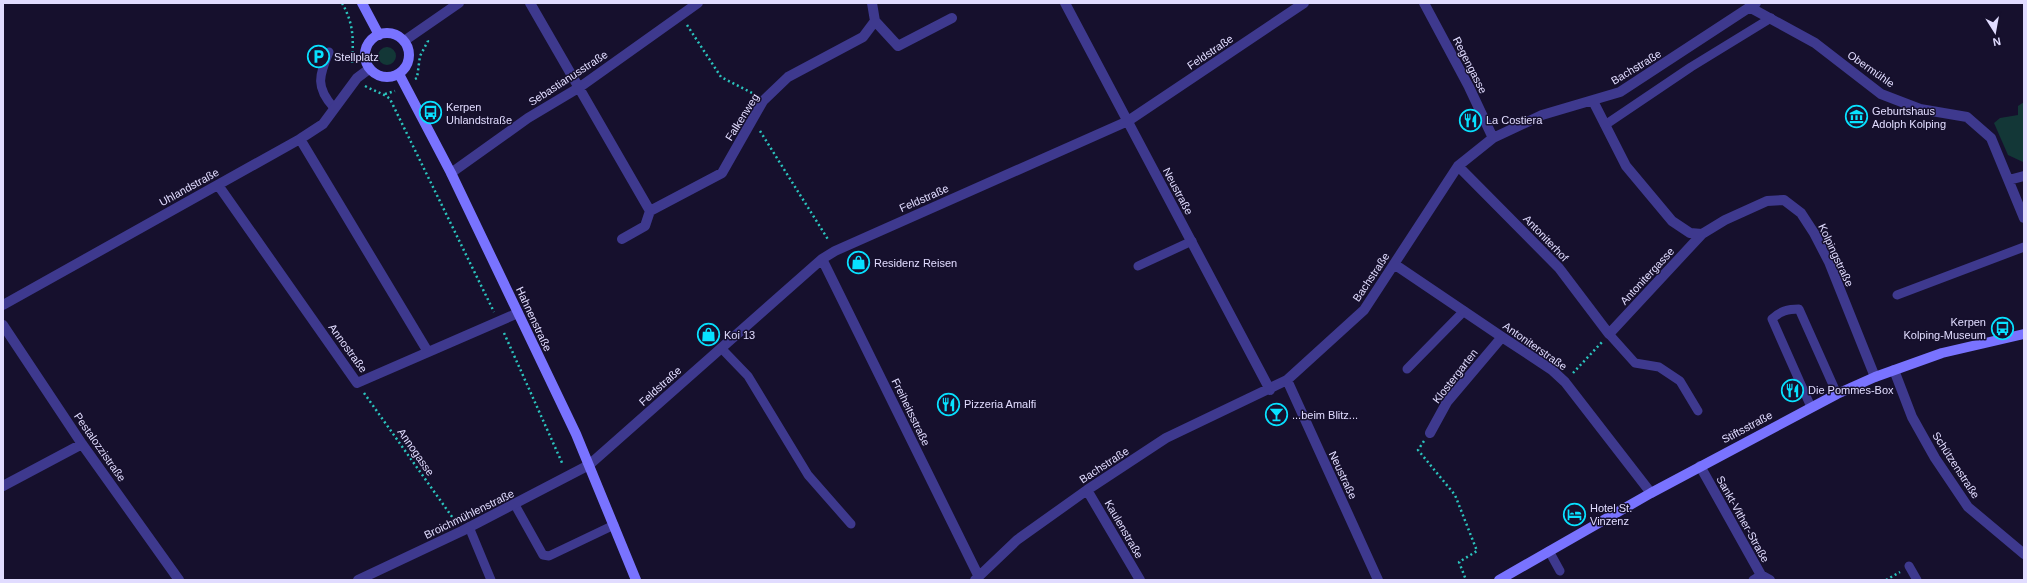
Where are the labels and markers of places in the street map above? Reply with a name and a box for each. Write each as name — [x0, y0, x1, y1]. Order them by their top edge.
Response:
parking icon: Stellplatz — [305, 44, 331, 70]
place label: Stellplatz — [334, 51, 379, 63]
bus stop icon: Kerpen Uhlandstraße — [417, 100, 443, 126]
place label: Kerpen Uhlandstraße — [446, 101, 512, 126]
museum icon: Geburtshaus Adolph Kolping — [1844, 104, 1870, 130]
place label: Geburtshaus Adolph Kolping — [1872, 105, 1946, 130]
restaurant icon: La Costiera — [1457, 107, 1483, 133]
place label: La Costiera — [1486, 114, 1543, 126]
shop icon: Residenz Reisen — [845, 250, 871, 276]
place label: Residenz Reisen — [874, 257, 957, 269]
bus stop icon: Kerpen Kolping-Museum — [1989, 315, 2015, 341]
place label: Kerpen Kolping-Museum — [1903, 316, 1986, 341]
shop icon: Koi 13 — [695, 322, 721, 348]
place label: Koi 13 — [724, 329, 755, 341]
restaurant icon: Die Pommes-Box — [1780, 377, 1806, 403]
place label: Die Pommes-Box — [1808, 384, 1894, 396]
restaurant icon: Pizzeria Amalfi — [936, 391, 962, 417]
place label: Pizzeria Amalfi — [964, 398, 1036, 410]
bar icon: ...beim Blitz... — [1263, 402, 1289, 428]
place label: ...beim Blitz... — [1292, 409, 1358, 421]
hotel icon: Hotel St. Vinzenz — [1561, 501, 1587, 527]
place label: Hotel St. Vinzenz — [1590, 502, 1632, 527]

